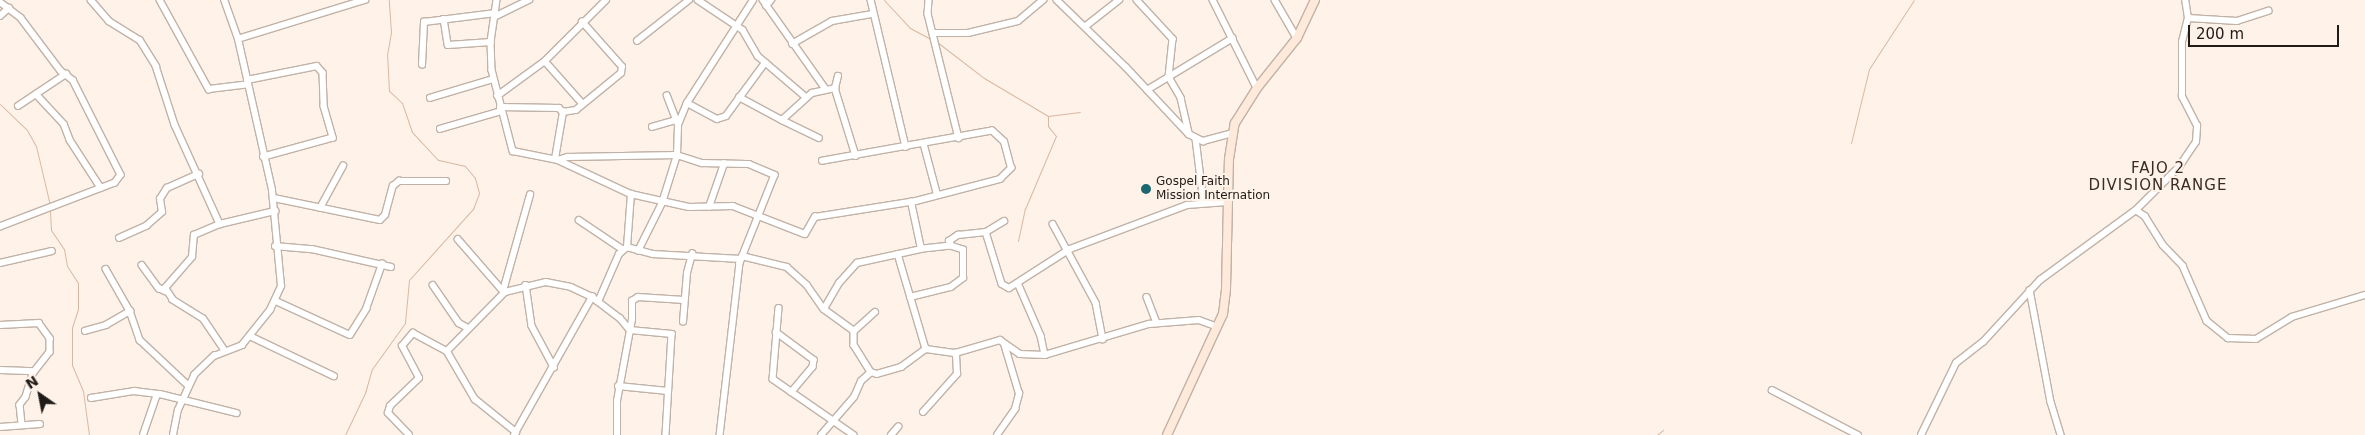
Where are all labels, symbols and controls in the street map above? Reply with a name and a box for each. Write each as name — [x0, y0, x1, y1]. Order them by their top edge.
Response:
scale bar — [2190, 15, 2341, 47]
text: 200 m — [2196, 25, 2244, 43]
district label: FAJO 2 DIVISION RANGE — [2087, 159, 2229, 194]
place label: Gospel Faith Mission Internation — [1156, 175, 1270, 203]
marker: Gospel Faith Mission Internation — [1140, 183, 1152, 195]
north arrow — [15, 370, 65, 420]
text: N — [23, 373, 41, 392]

